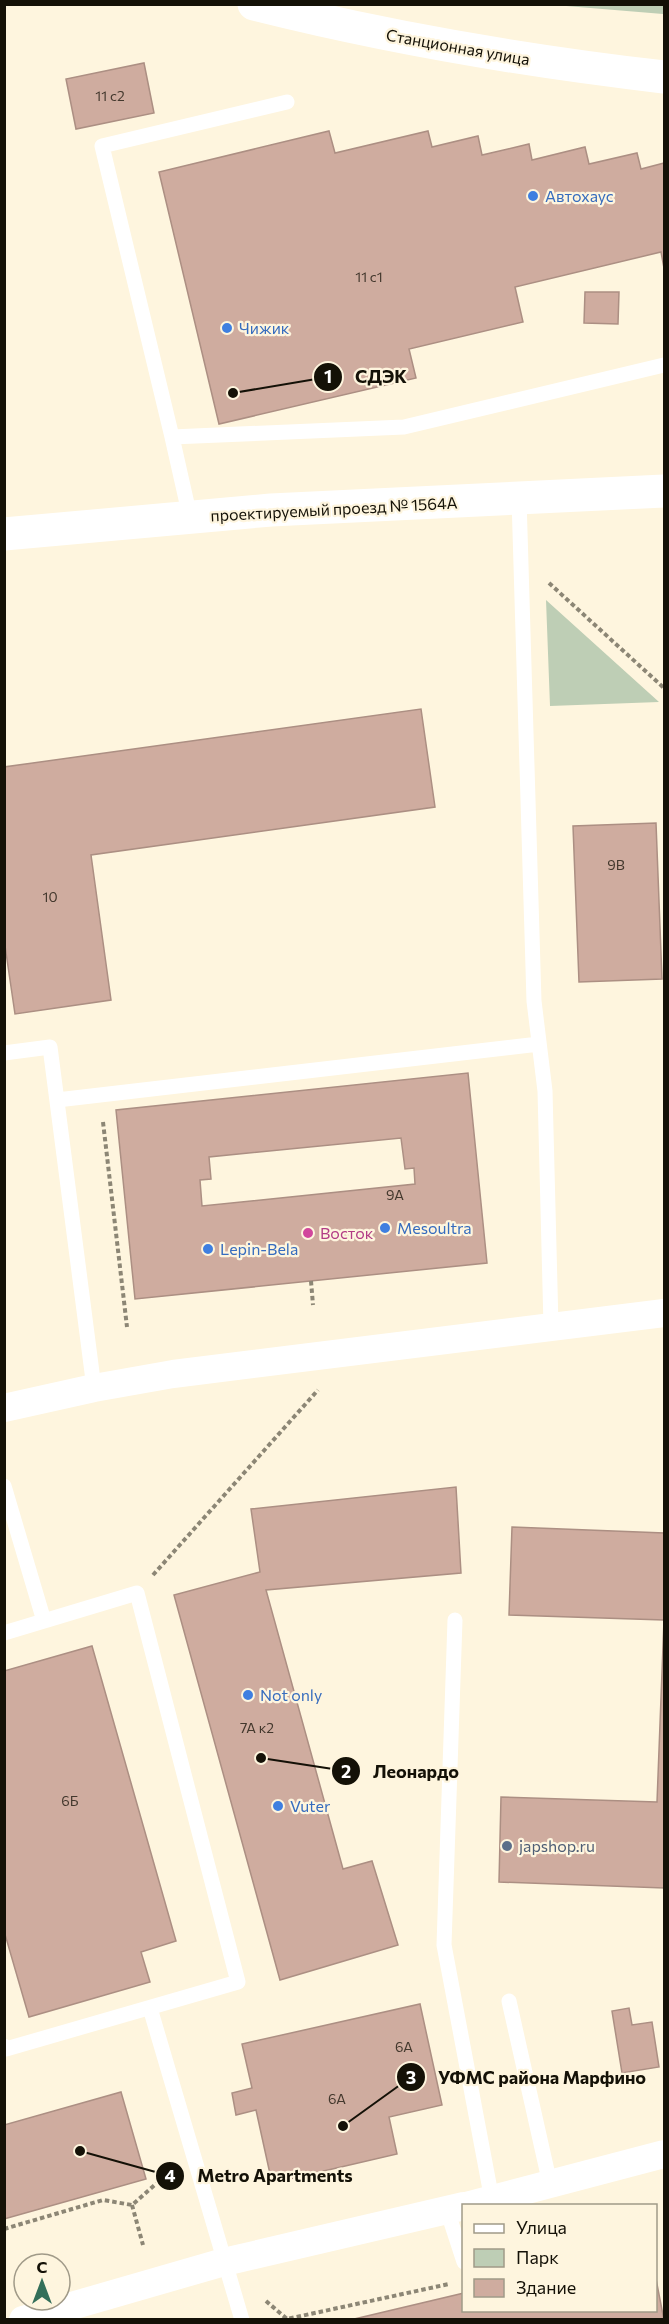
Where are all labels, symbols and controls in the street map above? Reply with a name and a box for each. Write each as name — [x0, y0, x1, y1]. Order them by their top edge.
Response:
street label: Станционная улица — [385, 25, 531, 68]
house number: 11 с2 — [95, 87, 125, 104]
place label: Автохаус — [545, 186, 614, 205]
marker: Автохаус — [526, 189, 540, 203]
house number: 11 с1 — [355, 268, 383, 285]
place label: Чижик — [239, 318, 290, 337]
marker: Чижик — [220, 321, 234, 335]
callout: СДЭК — [313, 359, 419, 395]
text: 1 — [324, 365, 332, 387]
text: СДЭК — [355, 365, 407, 387]
street label: проектируемый проезд № 1564А — [210, 493, 458, 524]
house number: 9В — [607, 856, 625, 873]
house number: 10 — [42, 888, 58, 905]
house number: 9А — [386, 1186, 404, 1203]
place label: Mesoultra — [397, 1218, 472, 1237]
marker: Mesoultra — [378, 1221, 392, 1235]
place label: Восток — [320, 1223, 374, 1242]
marker: Восток — [301, 1226, 315, 1240]
place label: Lepin-Bela — [220, 1239, 298, 1258]
marker: Lepin-Bela — [201, 1242, 215, 1256]
place label: Not only — [260, 1685, 322, 1704]
marker: Not only — [241, 1688, 255, 1702]
house number: 7А к2 — [240, 1719, 274, 1736]
callout: Леонардо — [331, 1753, 472, 1789]
text: 2 — [341, 1760, 351, 1782]
text: Леонардо — [373, 1760, 459, 1782]
house number: 6Б — [61, 1792, 79, 1809]
place label: Vuter — [290, 1796, 331, 1815]
marker: Vuter — [271, 1799, 285, 1813]
place label: japshop.ru — [519, 1836, 595, 1855]
marker: japshop.ru — [500, 1839, 514, 1853]
house number: 6А — [395, 2038, 413, 2055]
callout: УФМС района Марфино — [396, 2059, 658, 2095]
text: 3 — [406, 2066, 416, 2088]
text: УФМС района Марфино — [438, 2066, 646, 2088]
house number: 6А — [328, 2090, 346, 2107]
callout: Metro Apartments — [155, 2158, 365, 2194]
text: 4 — [164, 2164, 176, 2186]
text: Metro Apartments — [197, 2164, 353, 2186]
legend — [462, 2204, 657, 2312]
text: Улица — [516, 2216, 567, 2238]
text: Парк — [516, 2246, 559, 2268]
north arrow — [12, 2252, 72, 2312]
text: С — [37, 2257, 48, 2276]
text: Здание — [516, 2276, 576, 2298]

